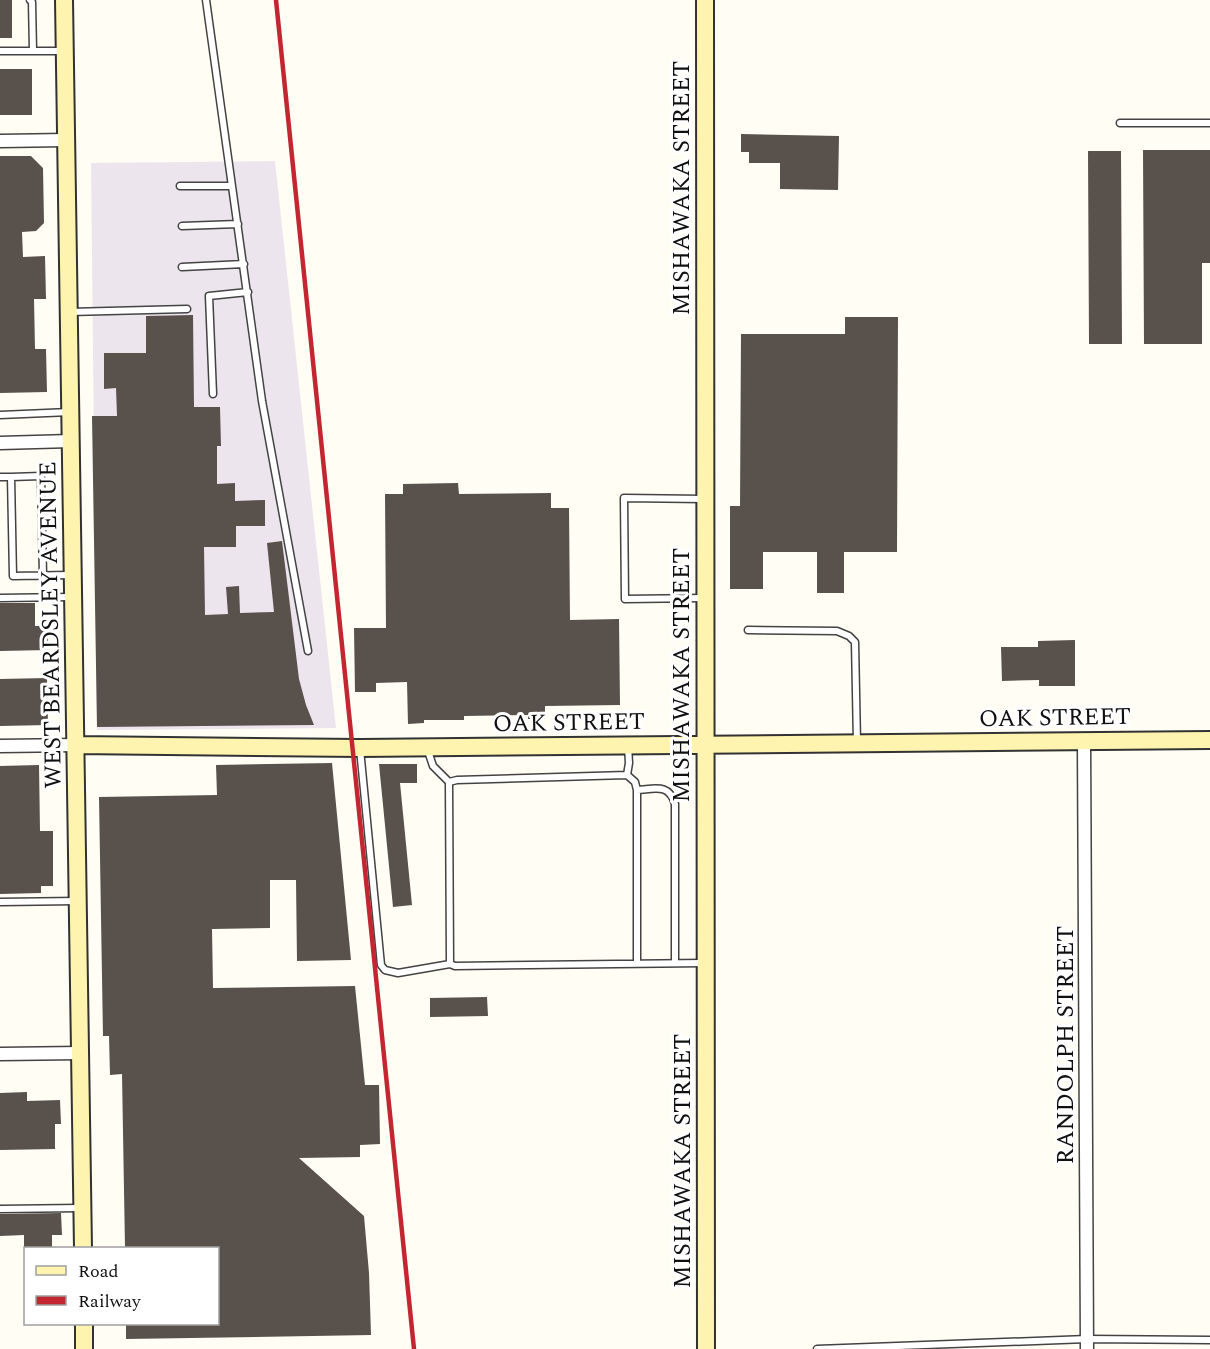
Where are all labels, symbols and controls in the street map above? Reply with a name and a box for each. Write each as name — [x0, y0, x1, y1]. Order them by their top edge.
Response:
street label: MISHAWAKA STREET — [664, 61, 700, 315]
street label: WEST BEARDSLEY AVENUE — [30, 461, 72, 789]
street label: MISHAWAKA STREET — [664, 548, 700, 802]
street label: OAK STREET — [979, 699, 1131, 737]
street label: OAK STREET — [493, 704, 645, 742]
street label: RANDOLPH STREET — [1048, 926, 1084, 1164]
street label: MISHAWAKA STREET — [665, 1034, 701, 1288]
legend — [24, 1247, 219, 1325]
text: Road — [78, 1258, 119, 1285]
text: Railway — [78, 1288, 142, 1315]

